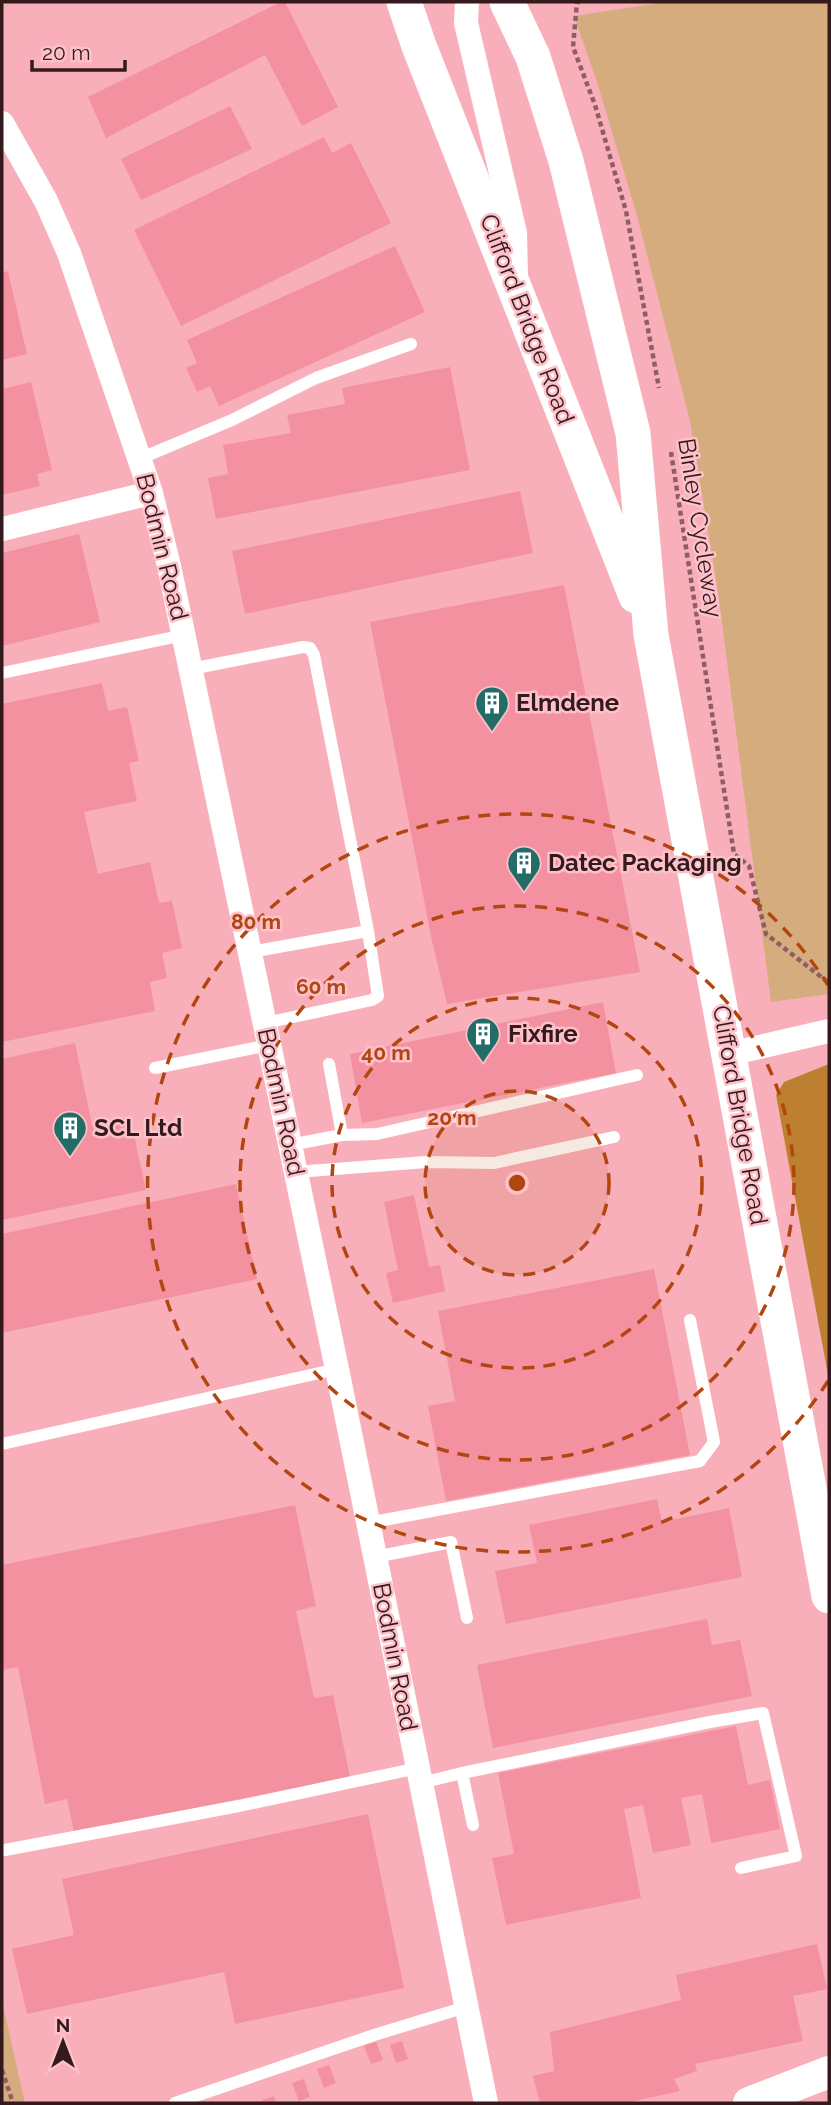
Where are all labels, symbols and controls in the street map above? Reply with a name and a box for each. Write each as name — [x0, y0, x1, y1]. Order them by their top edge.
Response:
scale bar — [32, 28, 124, 72]
text: 20 m — [42, 40, 90, 65]
street label: Clifford Bridge Road — [474, 210, 581, 428]
street label: Binley Cycleway — [672, 436, 729, 620]
street label: Bodmin Road — [130, 471, 195, 623]
building icon: Elmdene — [473, 684, 511, 733]
place label: Elmdene — [516, 688, 619, 717]
building icon: Datec Packaging — [505, 844, 543, 893]
place label: Datec Packaging — [548, 848, 742, 877]
text: 80 m — [231, 909, 281, 934]
text: 60 m — [296, 974, 346, 999]
street label: Clifford Bridge Road — [707, 1003, 774, 1227]
building icon: Fixfire — [464, 1015, 502, 1064]
place label: Fixfire — [508, 1019, 578, 1048]
street label: Bodmin Road — [252, 1025, 311, 1178]
text: 40 m — [361, 1040, 411, 1065]
text: 20 m — [427, 1105, 477, 1130]
building icon: SCL Ltd — [51, 1109, 89, 1158]
place label: SCL Ltd — [94, 1113, 182, 1142]
centre of rings — [505, 1171, 529, 1195]
street label: Bodmin Road — [367, 1580, 424, 1733]
north arrow — [28, 2007, 98, 2077]
text: N — [56, 2014, 70, 2036]

